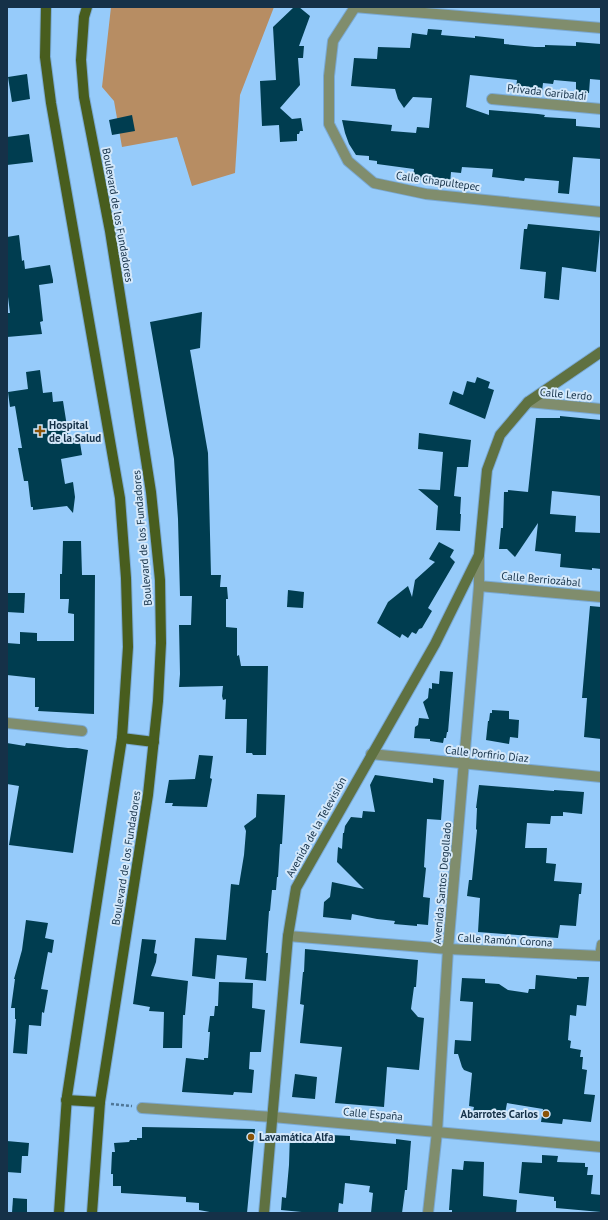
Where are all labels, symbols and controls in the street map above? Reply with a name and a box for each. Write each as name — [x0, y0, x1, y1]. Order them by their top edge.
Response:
street label: Privada Garibaldi — [507, 81, 587, 103]
street label: Boulevard de los Fundadores — [99, 147, 137, 284]
street label: Calle Chapultepec — [395, 168, 481, 194]
street label: Calle Lerdo — [539, 385, 593, 403]
place label: Hospital de la Salud — [49, 418, 101, 445]
marker: Hospital de la Salud — [34, 425, 46, 437]
street label: Boulevard de los Fundadores — [129, 469, 155, 606]
street label: Calle Berriozábal — [501, 569, 582, 590]
street label: Calle Porfirio Díaz — [445, 743, 530, 765]
street label: Avenida de la Televisión — [283, 774, 349, 880]
street label: Boulevard de los Fundadores — [108, 789, 144, 926]
street label: Avenida Santos Degollado — [430, 821, 454, 945]
street label: Calle Ramón Corona — [457, 931, 553, 949]
street label: Calle España — [343, 1104, 403, 1124]
place label: Abarrotes Carlos — [461, 1107, 538, 1121]
marker: Abarrotes Carlos — [541, 1109, 551, 1119]
place label: Lavamática Alfa — [259, 1130, 333, 1144]
marker: Lavamática Alfa — [246, 1132, 256, 1142]

